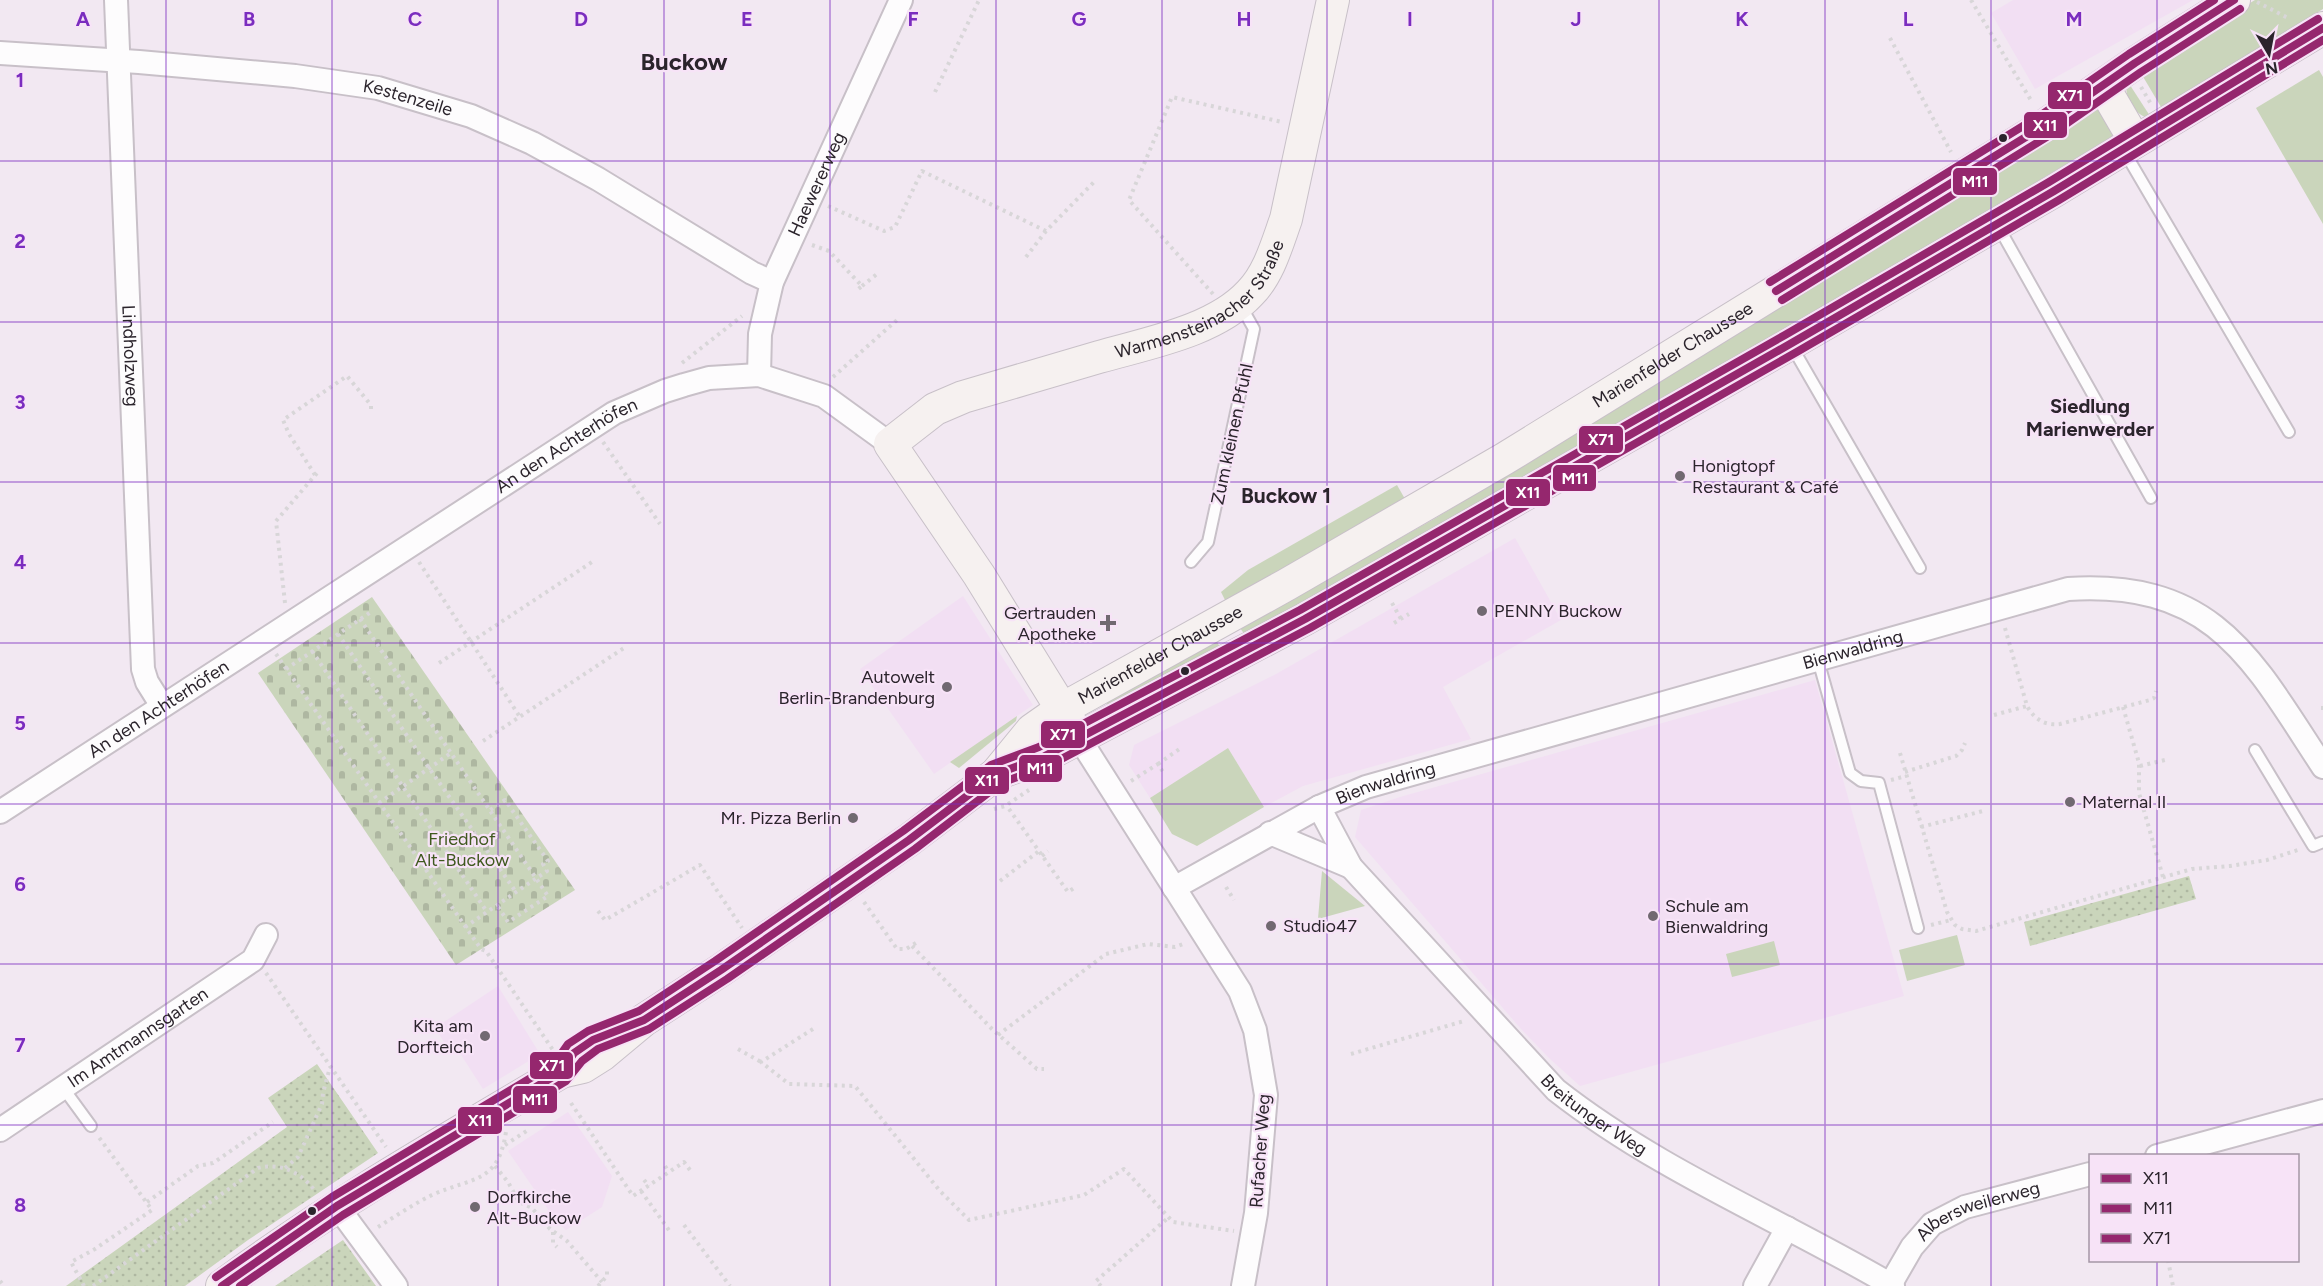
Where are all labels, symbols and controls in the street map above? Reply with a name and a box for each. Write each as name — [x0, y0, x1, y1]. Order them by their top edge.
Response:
text: A — [76, 7, 91, 31]
text: B — [243, 7, 255, 31]
text: C — [408, 7, 422, 31]
text: D — [574, 7, 588, 31]
text: E — [741, 7, 753, 31]
text: F — [907, 7, 919, 31]
text: G — [1072, 7, 1087, 31]
text: H — [1237, 7, 1252, 31]
text: I — [1407, 7, 1413, 31]
text: J — [1570, 7, 1582, 31]
text: K — [1735, 7, 1749, 31]
text: L — [1903, 7, 1914, 31]
text: M — [2065, 7, 2083, 31]
north arrow — [2239, 24, 2299, 84]
district label: Buckow — [640, 47, 728, 76]
text: N — [2264, 58, 2279, 79]
text: 1 — [16, 68, 24, 92]
street label: Kestenzeile — [362, 75, 455, 121]
line badge: X71 — [2047, 81, 2092, 110]
text: X71 — [2057, 86, 2083, 105]
line badge: X11 — [2023, 111, 2068, 139]
text: X11 — [2033, 116, 2057, 135]
street label: Haewererweg — [783, 128, 850, 240]
unlabelled marker — [1997, 132, 2009, 144]
line badge: M11 — [1952, 167, 1998, 196]
text: M11 — [1961, 172, 1989, 191]
text: 2 — [14, 229, 26, 253]
street label: Warmensteinacher Straße — [1113, 237, 1289, 363]
street label: Marienfelder Chaussee — [1588, 297, 1757, 413]
street label: Lindholzweg — [117, 304, 143, 407]
street label: Zum kleinen Pfuhl — [1206, 362, 1258, 506]
text: 3 — [14, 390, 26, 414]
street label: An den Achterhöfen — [492, 393, 641, 498]
district label: Siedlung Marienwerder — [2026, 394, 2155, 441]
line badge: X71 — [1578, 425, 1624, 454]
text: X71 — [1588, 430, 1614, 449]
place label: Honigtopf Restaurant & Café — [1692, 455, 1839, 498]
line badge: M11 — [1552, 464, 1597, 492]
text: M11 — [1561, 469, 1589, 488]
marker: Honigtopf Restaurant & Café — [1673, 469, 1687, 483]
line badge: X11 — [1505, 478, 1551, 507]
district label: Buckow 1 — [1241, 483, 1331, 508]
text: X11 — [1516, 483, 1540, 502]
text: 4 — [14, 550, 27, 574]
street label: Marienfelder Chaussee — [1074, 600, 1246, 709]
place label: PENNY Buckow — [1494, 600, 1622, 622]
place label: Gertrauden Apotheke — [1004, 602, 1096, 645]
marker: PENNY Buckow — [1475, 604, 1489, 618]
marker: Gertrauden Apotheke — [1101, 616, 1115, 630]
street label: Bienwaldring — [1800, 625, 1906, 674]
street label: An den Achterhöfen — [84, 655, 233, 763]
unlabelled marker — [1179, 665, 1191, 677]
place label: Autowelt Berlin-Brandenburg — [778, 666, 935, 709]
marker: Autowelt Berlin-Brandenburg — [940, 680, 954, 694]
text: 5 — [14, 711, 26, 735]
line badge: X71 — [1040, 720, 1086, 749]
text: X71 — [1050, 725, 1076, 744]
line badge: M11 — [1018, 754, 1063, 783]
street label: Bienwaldring — [1332, 757, 1438, 810]
text: M11 — [1026, 759, 1054, 778]
line badge: X11 — [964, 766, 1010, 795]
text: X11 — [975, 771, 999, 790]
place label: Maternal II — [2082, 791, 2166, 813]
marker: Maternal II — [2063, 795, 2077, 809]
place label: Mr. Pizza Berlin — [721, 807, 841, 829]
marker: Mr. Pizza Berlin — [846, 811, 860, 825]
park label: Friedhof Alt-Buckow — [415, 828, 509, 871]
text: 6 — [14, 872, 26, 896]
place label: Schule am Bienwaldring — [1665, 895, 1768, 938]
marker: Schule am Bienwaldring — [1646, 909, 1660, 923]
place label: Studio47 — [1283, 915, 1357, 937]
marker: Studio47 — [1264, 919, 1278, 933]
street label: Im Amtmannsgarten — [63, 982, 212, 1092]
place label: Kita am Dorfteich — [397, 1015, 473, 1058]
marker: Kita am Dorfteich — [478, 1029, 492, 1043]
text: 7 — [14, 1033, 26, 1057]
line badge: X71 — [529, 1051, 574, 1080]
text: X71 — [539, 1056, 565, 1075]
street label: Breitunger Weg — [1536, 1069, 1651, 1160]
line badge: M11 — [512, 1085, 558, 1114]
text: M11 — [521, 1090, 549, 1109]
street label: Rufacher Weg — [1245, 1093, 1275, 1209]
line badge: X11 — [457, 1106, 503, 1135]
text: X11 — [468, 1111, 492, 1130]
legend — [2089, 1154, 2299, 1262]
text: X11 — [2143, 1167, 2169, 1189]
street label: Albersweilerweg — [1911, 1177, 2042, 1246]
place label: Dorfkirche Alt-Buckow — [487, 1186, 581, 1229]
text: 8 — [14, 1193, 26, 1217]
text: M11 — [2143, 1197, 2173, 1219]
marker: Dorfkirche Alt-Buckow — [468, 1200, 482, 1214]
unlabelled marker — [306, 1205, 318, 1217]
text: X71 — [2143, 1227, 2171, 1249]

